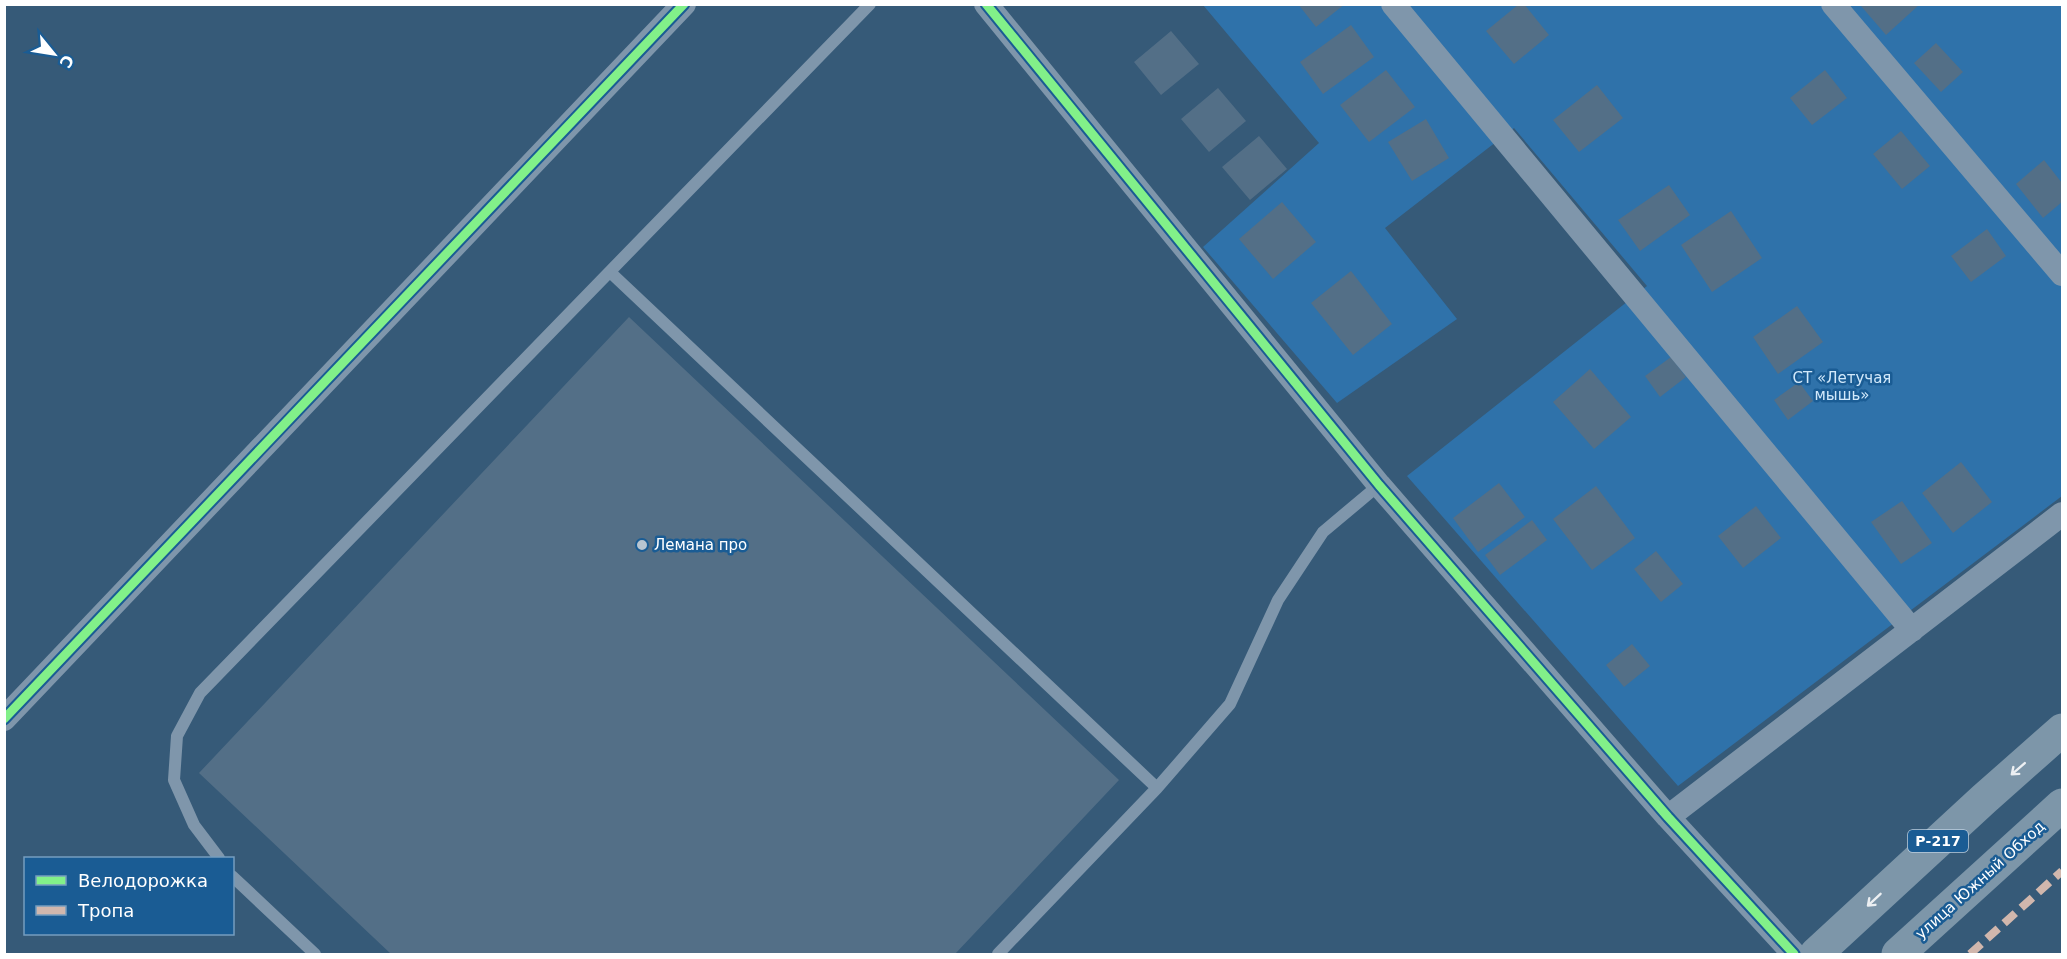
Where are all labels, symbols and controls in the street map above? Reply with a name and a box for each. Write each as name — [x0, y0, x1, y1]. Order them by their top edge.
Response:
north arrow — [24, 24, 84, 84]
text: С — [55, 51, 78, 71]
park label: СТ «Летучая мышь» — [1793, 369, 1891, 404]
place label: Лемана про — [654, 536, 747, 554]
marker: Лемана про — [635, 538, 649, 552]
one-way arrow — [2011, 761, 2027, 775]
street label: улица Южный Обход — [1912, 817, 2048, 943]
road number: Р-217 — [1908, 830, 1968, 852]
legend — [24, 857, 234, 935]
text: Велодорожка — [78, 870, 208, 891]
one-way arrow — [1867, 893, 1882, 907]
text: Тропа — [77, 900, 134, 921]

